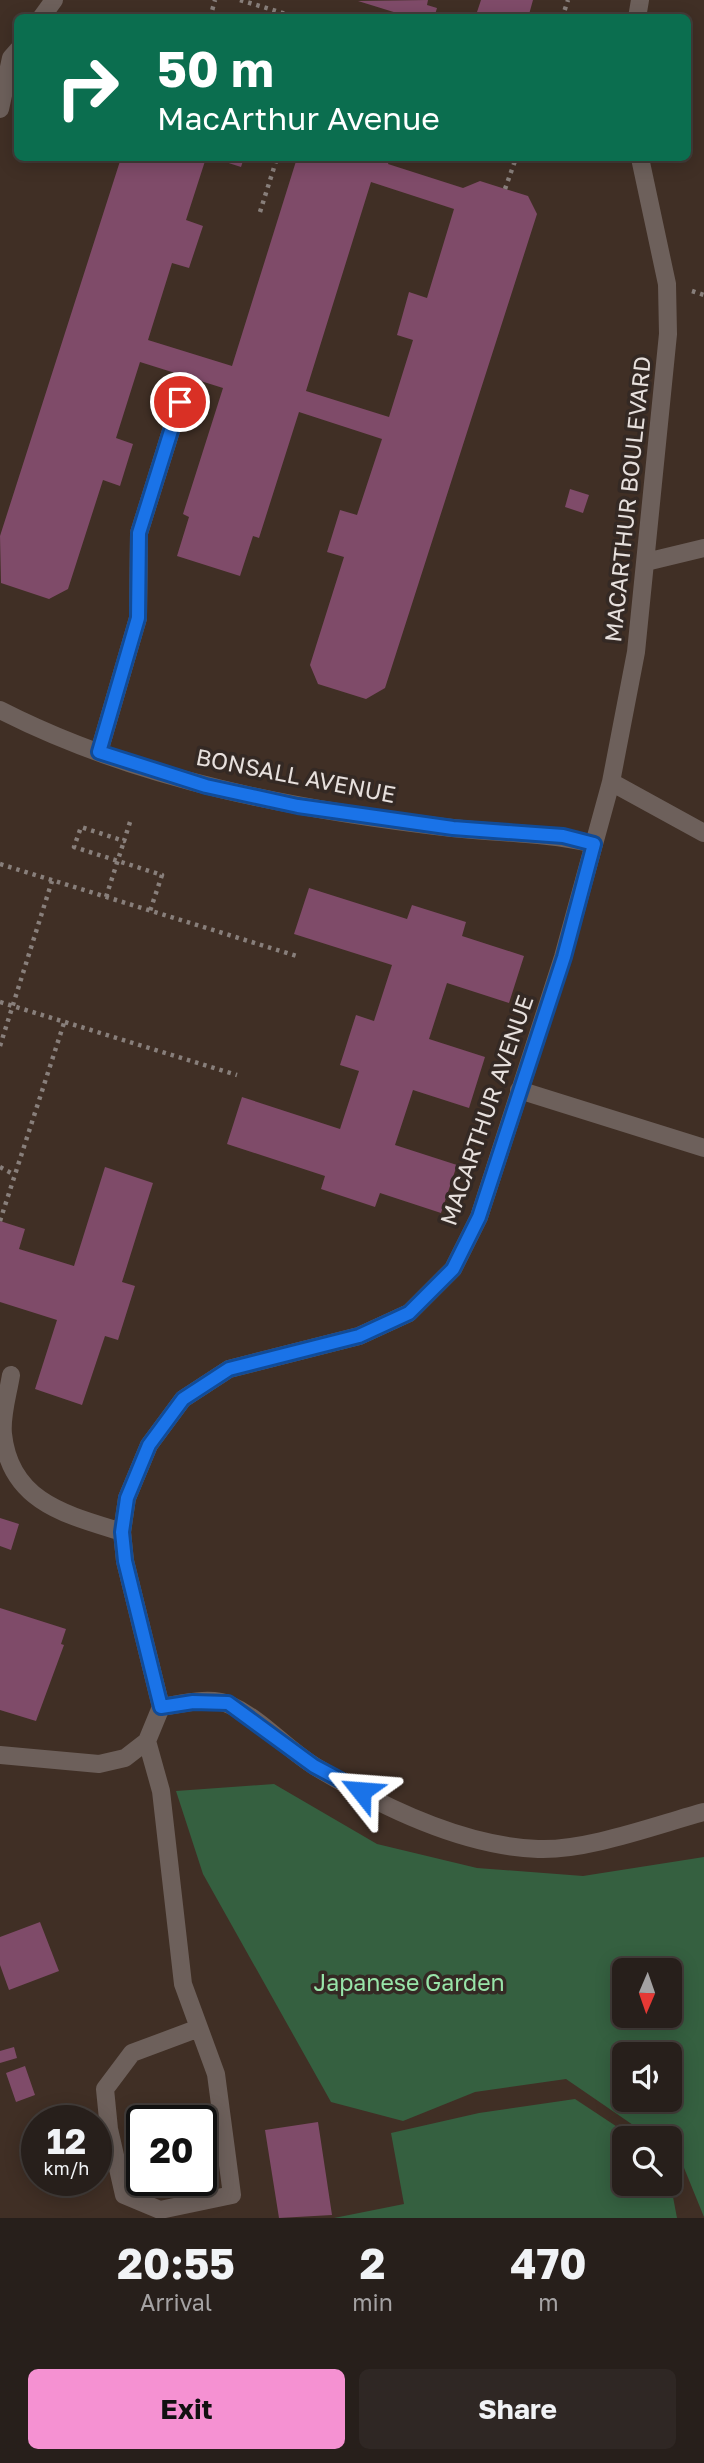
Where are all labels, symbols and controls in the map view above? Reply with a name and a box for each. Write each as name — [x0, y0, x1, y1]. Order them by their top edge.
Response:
text: 50 m — [157, 39, 274, 98]
icon: right — [42, 42, 133, 133]
text: MacArthur Avenue — [157, 99, 440, 137]
street label: MACARTHUR BOULEVARD — [598, 355, 656, 643]
pin — [150, 372, 210, 432]
icon: arrive — [161, 383, 199, 421]
street label: BONSALL AVENUE — [194, 742, 398, 808]
street label: MACARTHUR AVENUE — [433, 991, 539, 1229]
position arrow — [324, 1754, 398, 1828]
north arrow — [612, 1958, 682, 2028]
map controls — [612, 1958, 682, 2196]
park label: Japanese Garden — [313, 1968, 505, 1996]
button: sound — [612, 2042, 682, 2112]
speed limit sign: 20 — [126, 2105, 217, 2196]
text: 12 — [47, 2120, 86, 2162]
button: search — [612, 2126, 682, 2196]
text: km/h — [44, 2157, 89, 2179]
text: 20:55 — [117, 2238, 235, 2288]
text: 2 — [360, 2238, 385, 2288]
text: 470 — [510, 2238, 587, 2288]
text: Arrival — [140, 2288, 212, 2316]
text: min — [352, 2288, 393, 2316]
text: m — [538, 2288, 559, 2316]
button: Exit — [28, 2369, 345, 2449]
button: Share — [359, 2369, 676, 2449]

